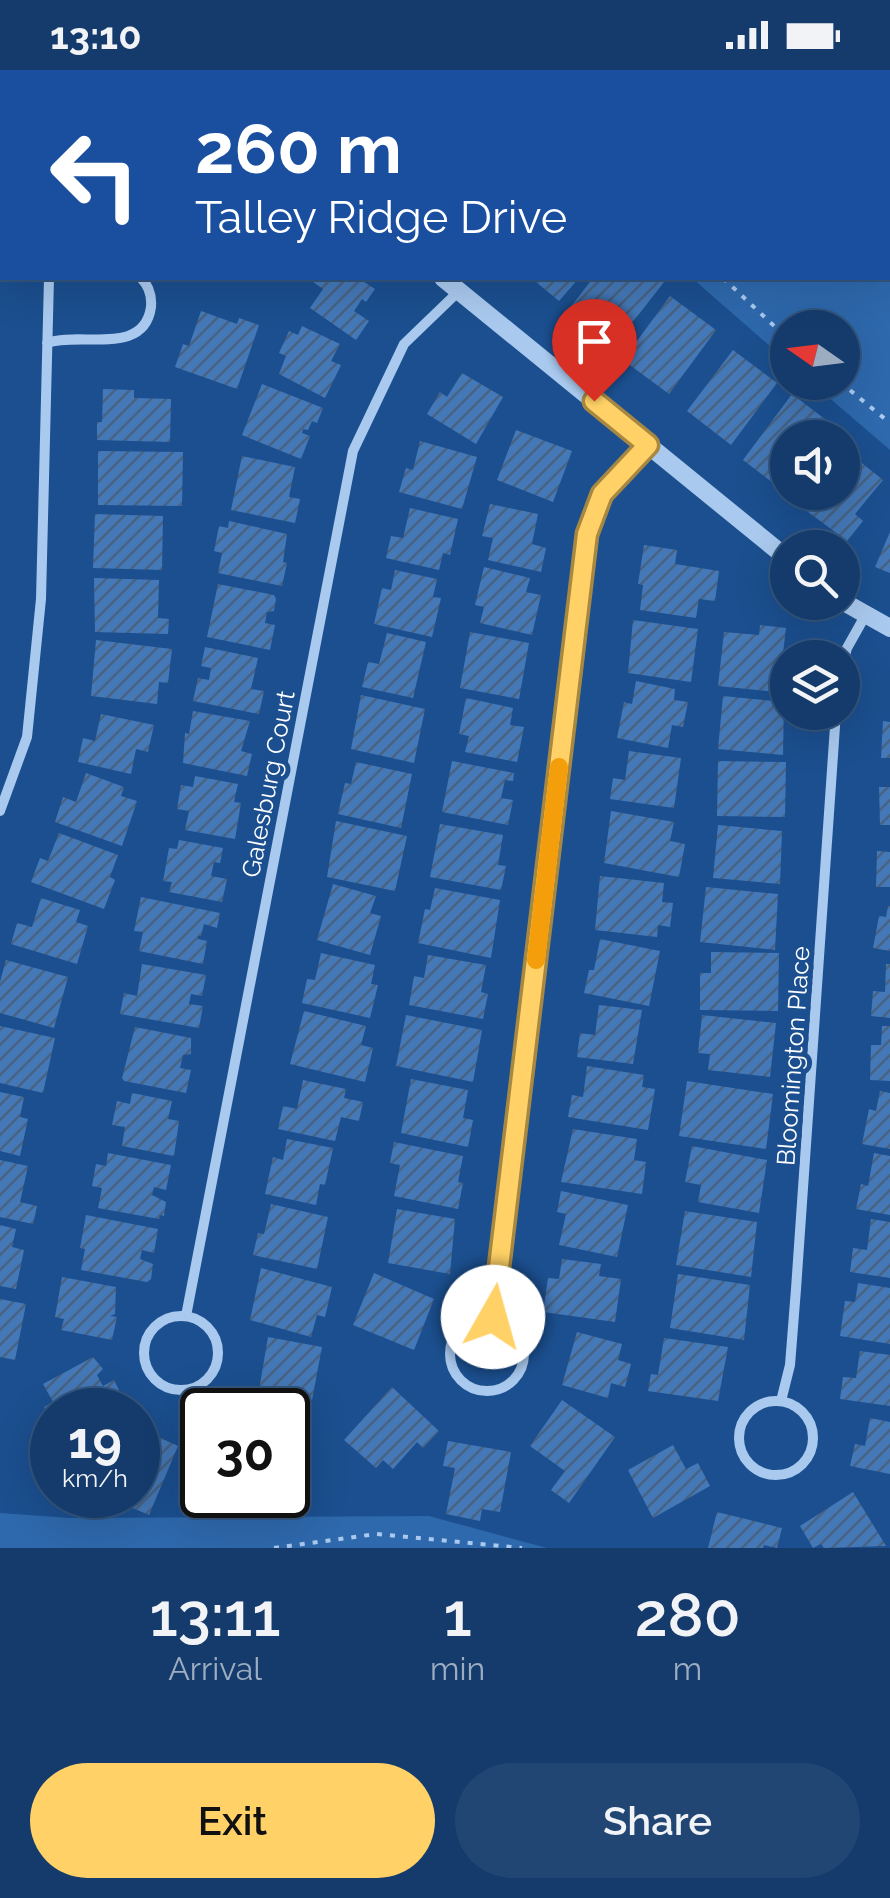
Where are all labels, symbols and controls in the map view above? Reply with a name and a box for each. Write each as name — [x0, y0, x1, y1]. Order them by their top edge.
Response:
text: 13:10 — [50, 13, 141, 58]
text: 260 m — [195, 107, 402, 189]
icon: left — [30, 110, 160, 240]
text: Talley Ridge Drive — [195, 191, 567, 244]
pin — [552, 299, 637, 402]
north arrow — [770, 310, 860, 400]
map controls — [770, 310, 860, 730]
icon: arrive — [567, 314, 622, 369]
button: sound — [770, 420, 860, 510]
button: search — [770, 530, 860, 620]
button: layers — [770, 640, 860, 730]
street label: Galesburg Court — [235, 687, 301, 880]
street label: Bloomington Place — [770, 945, 816, 1167]
position arrow — [441, 1265, 545, 1369]
speed limit sign: 30 — [180, 1388, 310, 1518]
text: 19 — [68, 1411, 122, 1470]
text: km/h — [62, 1463, 128, 1493]
text: 13:11 — [150, 1580, 281, 1650]
text: 1 — [444, 1580, 472, 1650]
text: 280 — [635, 1580, 741, 1650]
text: Arrival — [168, 1650, 262, 1687]
text: min — [430, 1650, 485, 1687]
text: m — [673, 1650, 702, 1687]
button: Exit — [30, 1763, 435, 1878]
button: Share — [455, 1763, 860, 1878]

